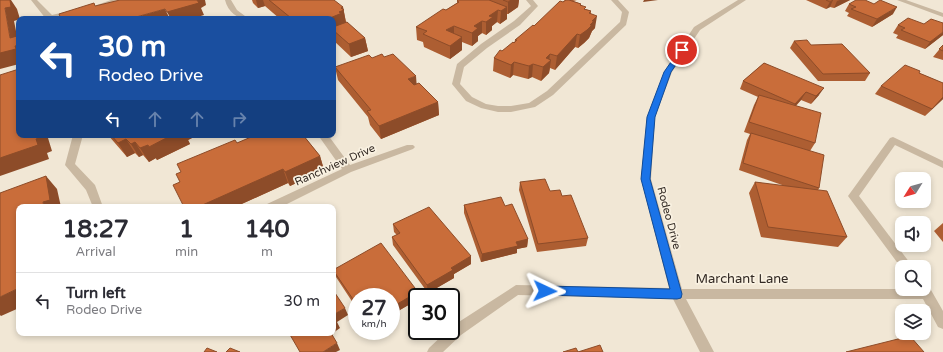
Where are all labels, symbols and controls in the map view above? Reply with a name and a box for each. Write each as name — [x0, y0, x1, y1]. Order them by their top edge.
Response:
text: 30 m — [98, 30, 166, 64]
icon: left — [32, 32, 84, 84]
pin — [665, 33, 699, 67]
icon: arrive — [671, 39, 693, 61]
text: Rodeo Drive — [98, 64, 203, 86]
icon: left — [102, 108, 124, 130]
icon: ahead — [144, 108, 166, 130]
icon: ahead — [186, 108, 208, 130]
icon: right — [228, 108, 250, 130]
street label: Ranchview Drive — [293, 141, 377, 189]
north arrow — [895, 172, 931, 208]
map controls — [895, 172, 931, 340]
street label: Rodeo Drive — [654, 185, 684, 251]
text: 18:27 — [62, 215, 129, 244]
text: 1 — [179, 215, 194, 244]
text: 140 — [244, 215, 290, 244]
button: sound — [895, 216, 931, 252]
text: Arrival — [75, 244, 116, 260]
text: min — [175, 244, 198, 260]
text: m — [261, 244, 273, 260]
button: search — [895, 260, 931, 296]
position arrow — [524, 270, 566, 312]
street label: Marchant Lane — [696, 271, 788, 287]
text: Turn left — [66, 284, 126, 302]
speed limit sign: 30 — [408, 288, 460, 340]
icon: left — [32, 290, 54, 312]
text: 30 m — [283, 292, 320, 310]
text: 27 — [361, 297, 387, 321]
text: Rodeo Drive — [66, 302, 142, 318]
button: layers — [895, 304, 931, 340]
text: km/h — [361, 318, 387, 330]

